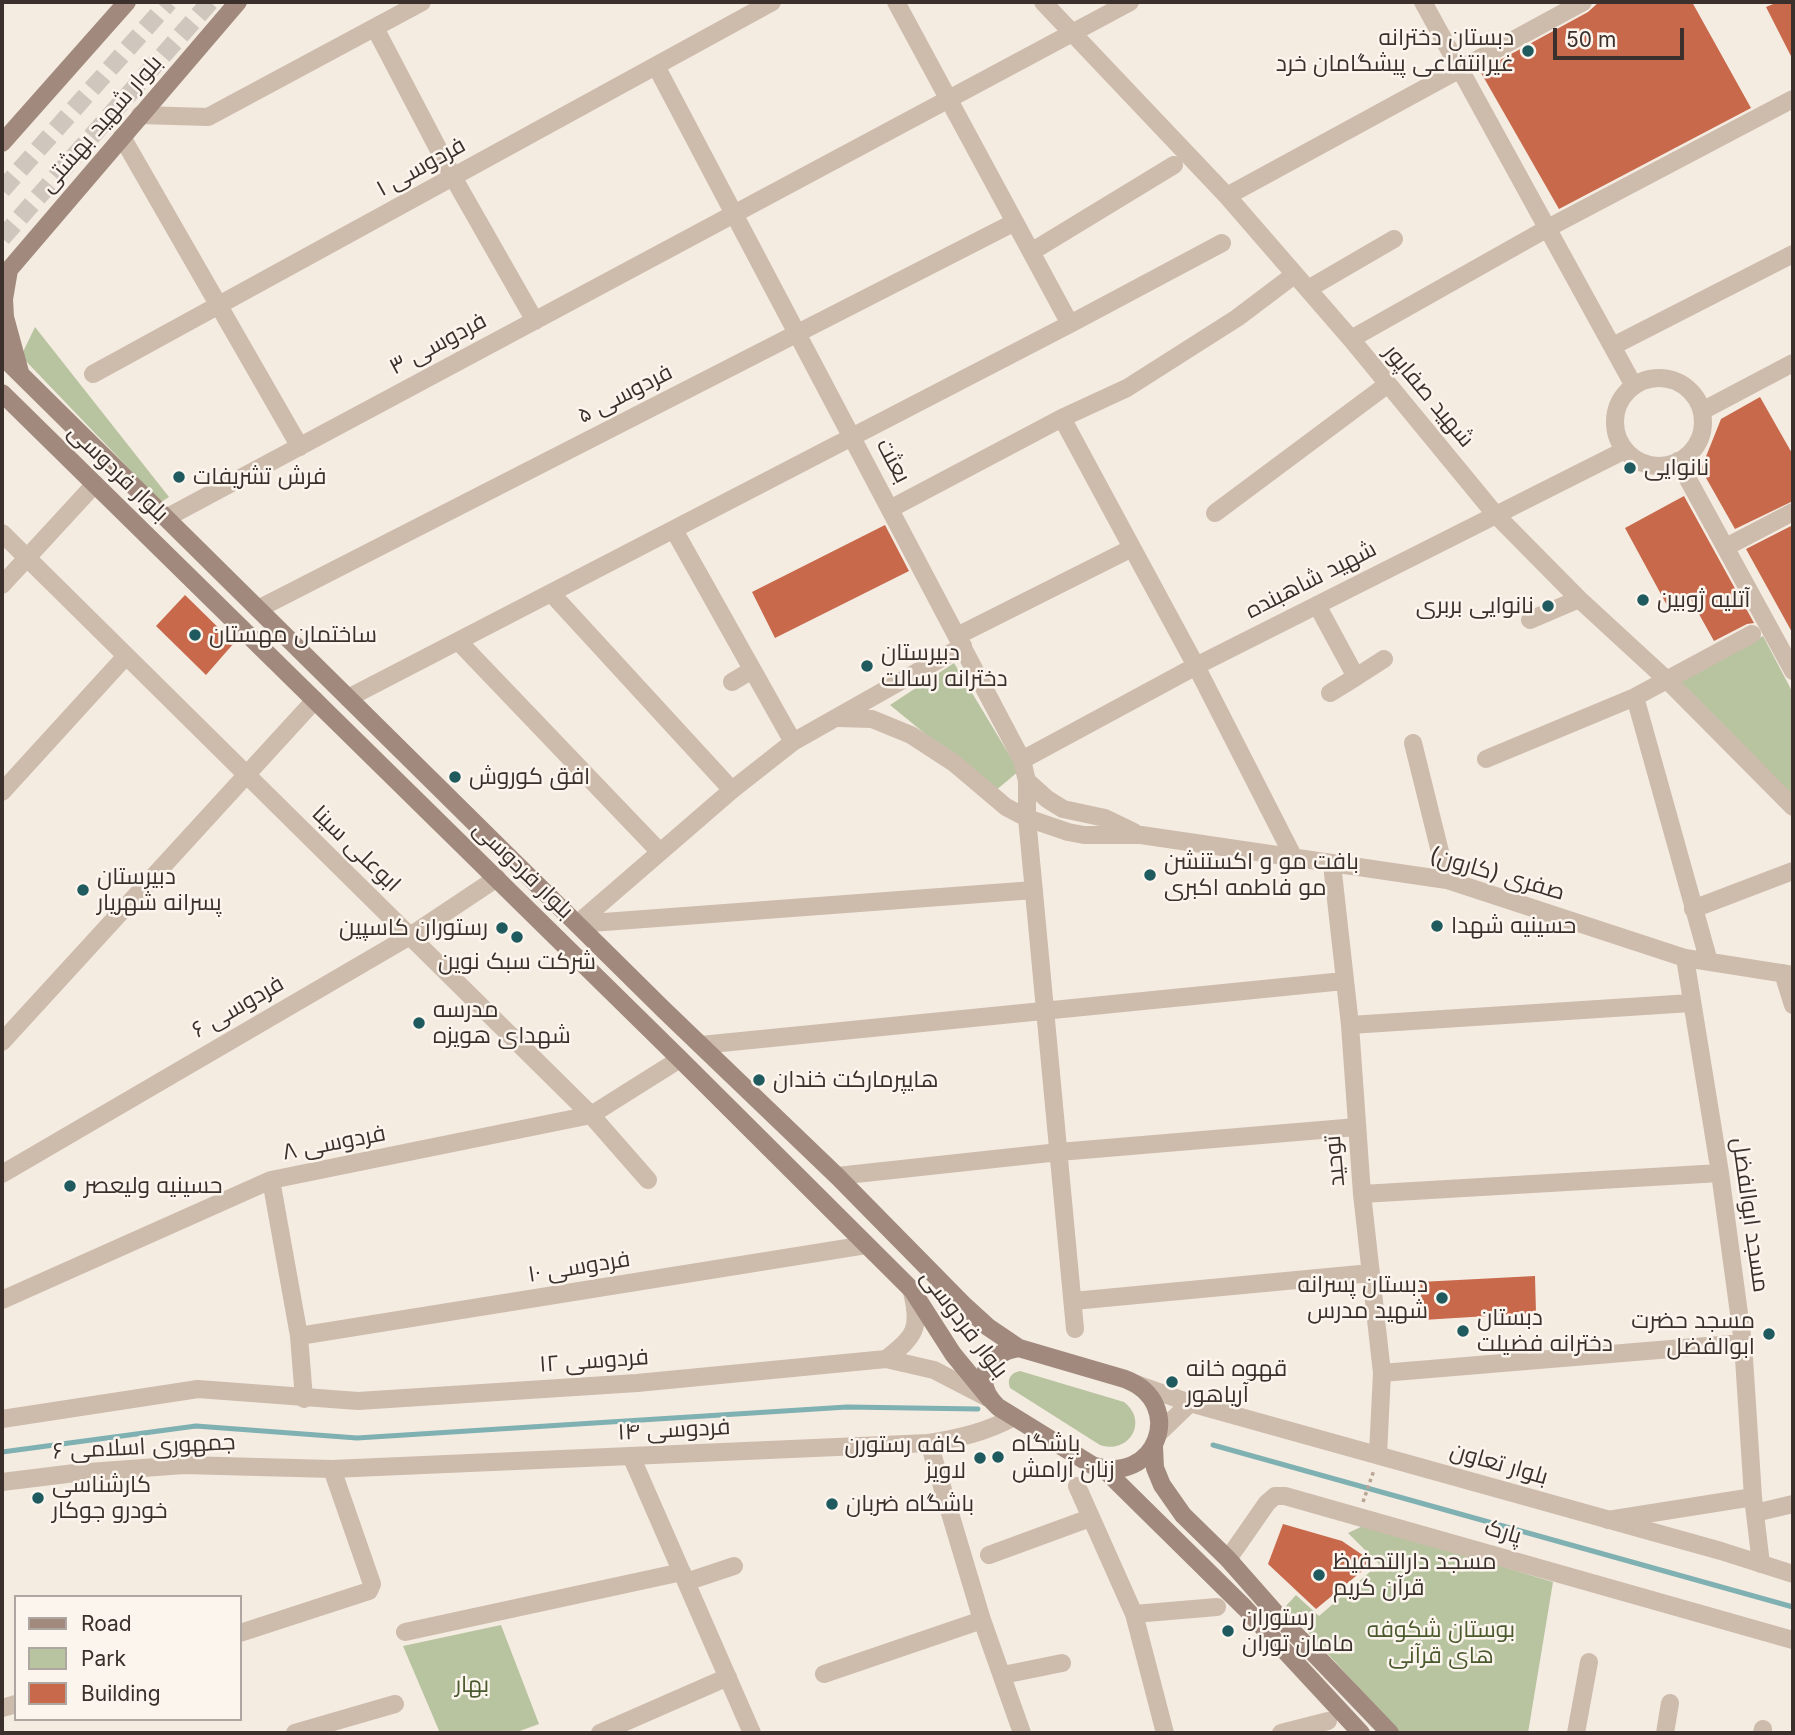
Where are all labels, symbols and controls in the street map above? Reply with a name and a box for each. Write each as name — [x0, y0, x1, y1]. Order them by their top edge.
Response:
scale bar — [1557, 14, 1688, 58]
place label: دبستان دخترانه غیرانتفاعی پیشگامان خرد — [1276, 24, 1514, 78]
text: 50 m — [1566, 27, 1616, 52]
marker: دبستان دخترانه غیرانتفاعی پیشگامان خرد — [1520, 43, 1536, 59]
street label: بلوار شهید بهشتی — [34, 50, 168, 198]
street label: فردوسی ۱ — [372, 131, 470, 203]
street label: فردوسی ۳ — [385, 307, 491, 381]
street label: شهید صفاپور — [1378, 339, 1480, 453]
street label: فردوسی ۵ — [573, 358, 677, 430]
street label: بلوار فردوسی — [62, 418, 174, 528]
street label: بعثت — [870, 434, 916, 488]
place label: نانوایی — [1644, 454, 1709, 482]
marker: نانوایی — [1622, 460, 1638, 476]
place label: فرش تشریفات — [193, 463, 326, 491]
marker: فرش تشریفات — [171, 469, 187, 485]
street label: شهید شاهبنده — [1241, 535, 1381, 625]
place label: آتلیه ژوبین — [1657, 586, 1750, 614]
place label: نانوایی بربری — [1416, 592, 1534, 620]
marker: آتلیه ژوبین — [1635, 592, 1651, 608]
marker: نانوایی بربری — [1540, 598, 1556, 614]
place label: ساختمان مهستان — [209, 621, 377, 649]
marker: ساختمان مهستان — [187, 627, 203, 643]
place label: دبیرستان دخترانه رسالت — [881, 639, 1008, 693]
marker: دبیرستان دخترانه رسالت — [859, 658, 875, 674]
place label: افق کوروش — [469, 763, 590, 791]
marker: افق کوروش — [447, 769, 463, 785]
street label: ابوعلی سینا — [306, 800, 406, 898]
street label: بلوار فردوسی — [467, 815, 579, 925]
street label: صفری (کارون) — [1426, 842, 1568, 906]
place label: بافت مو و اکستنشن مو فاطمه اکبری — [1164, 848, 1359, 902]
place label: دبیرستان پسرانه شهریار — [97, 863, 222, 917]
marker: بافت مو و اکستنشن مو فاطمه اکبری — [1142, 867, 1158, 883]
marker: دبیرستان پسرانه شهریار — [75, 882, 91, 898]
place label: حسینیه شهدا — [1451, 912, 1576, 940]
place label: رستوران کاسپین — [339, 914, 488, 942]
marker: حسینیه شهدا — [1429, 918, 1445, 934]
marker: رستوران کاسپین — [494, 920, 510, 936]
marker: شرکت سبک نوین — [509, 929, 525, 945]
place label: شرکت سبک نوین — [438, 948, 596, 976]
street label: فردوسی ۶ — [187, 970, 289, 1044]
place label: مدرسه شهدای هویزه — [433, 996, 571, 1050]
marker: مدرسه شهدای هویزه — [411, 1015, 427, 1031]
place label: هایپرمارکت خندان — [773, 1066, 938, 1094]
marker: هایپرمارکت خندان — [751, 1072, 767, 1088]
street label: فردوسی ۸ — [280, 1119, 388, 1167]
street label: توحید — [1319, 1134, 1351, 1188]
street label: مسجد ابوالفضل — [1725, 1136, 1775, 1294]
place label: حسینیه ولیعصر — [84, 1172, 223, 1200]
marker: حسینیه ولیعصر — [62, 1178, 78, 1194]
street label: فردوسی ۱۰ — [526, 1245, 632, 1289]
street label: بلوار فردوسی — [914, 1264, 1014, 1384]
place label: دبستان پسرانه شهید مدرس — [1298, 1271, 1428, 1325]
marker: دبستان پسرانه شهید مدرس — [1434, 1290, 1450, 1306]
place label: دبستان دخترانه فضیلت — [1477, 1304, 1613, 1358]
place label: مسجد حضرت ابوالفضل — [1631, 1307, 1755, 1361]
marker: دبستان دخترانه فضیلت — [1455, 1323, 1471, 1339]
marker: مسجد حضرت ابوالفضل — [1761, 1326, 1777, 1342]
street label: فردوسی ۱۲ — [538, 1343, 650, 1379]
place label: قهوه خانه آریاهور — [1186, 1355, 1287, 1409]
marker: قهوه خانه آریاهور — [1164, 1374, 1180, 1390]
street label: فردوسی ۱۴ — [617, 1413, 731, 1447]
street label: جمهوری اسلامی ۶ — [52, 1428, 236, 1466]
place label: باشگاه زنان آرامش — [1012, 1430, 1115, 1484]
place label: کافه رستورن لاویز — [845, 1431, 966, 1485]
street label: بلوار تعاون — [1447, 1437, 1551, 1491]
marker: باشگاه زنان آرامش — [990, 1449, 1006, 1465]
marker: کافه رستورن لاویز — [972, 1450, 988, 1466]
place label: کارشناسی خودرو جوکار — [52, 1471, 167, 1525]
marker: کارشناسی خودرو جوکار — [30, 1490, 46, 1506]
place label: باشگاه ضربان — [846, 1490, 974, 1518]
marker: باشگاه ضربان — [824, 1496, 840, 1512]
street label: پارک — [1481, 1514, 1525, 1550]
place label: مسجد دارالتحفیظ قرآن کریم — [1333, 1548, 1496, 1602]
marker: مسجد دارالتحفیظ قرآن کریم — [1311, 1567, 1327, 1583]
legend — [14, 1595, 242, 1721]
place label: رستوران مامان توران — [1242, 1604, 1354, 1658]
text: Road — [81, 1611, 132, 1636]
park label: بوستان شکوفه های قرآنی — [1367, 1616, 1515, 1670]
marker: رستوران مامان توران — [1220, 1623, 1236, 1639]
text: Park — [81, 1646, 126, 1671]
park label: بهار — [455, 1671, 489, 1699]
text: Building — [81, 1681, 161, 1706]

